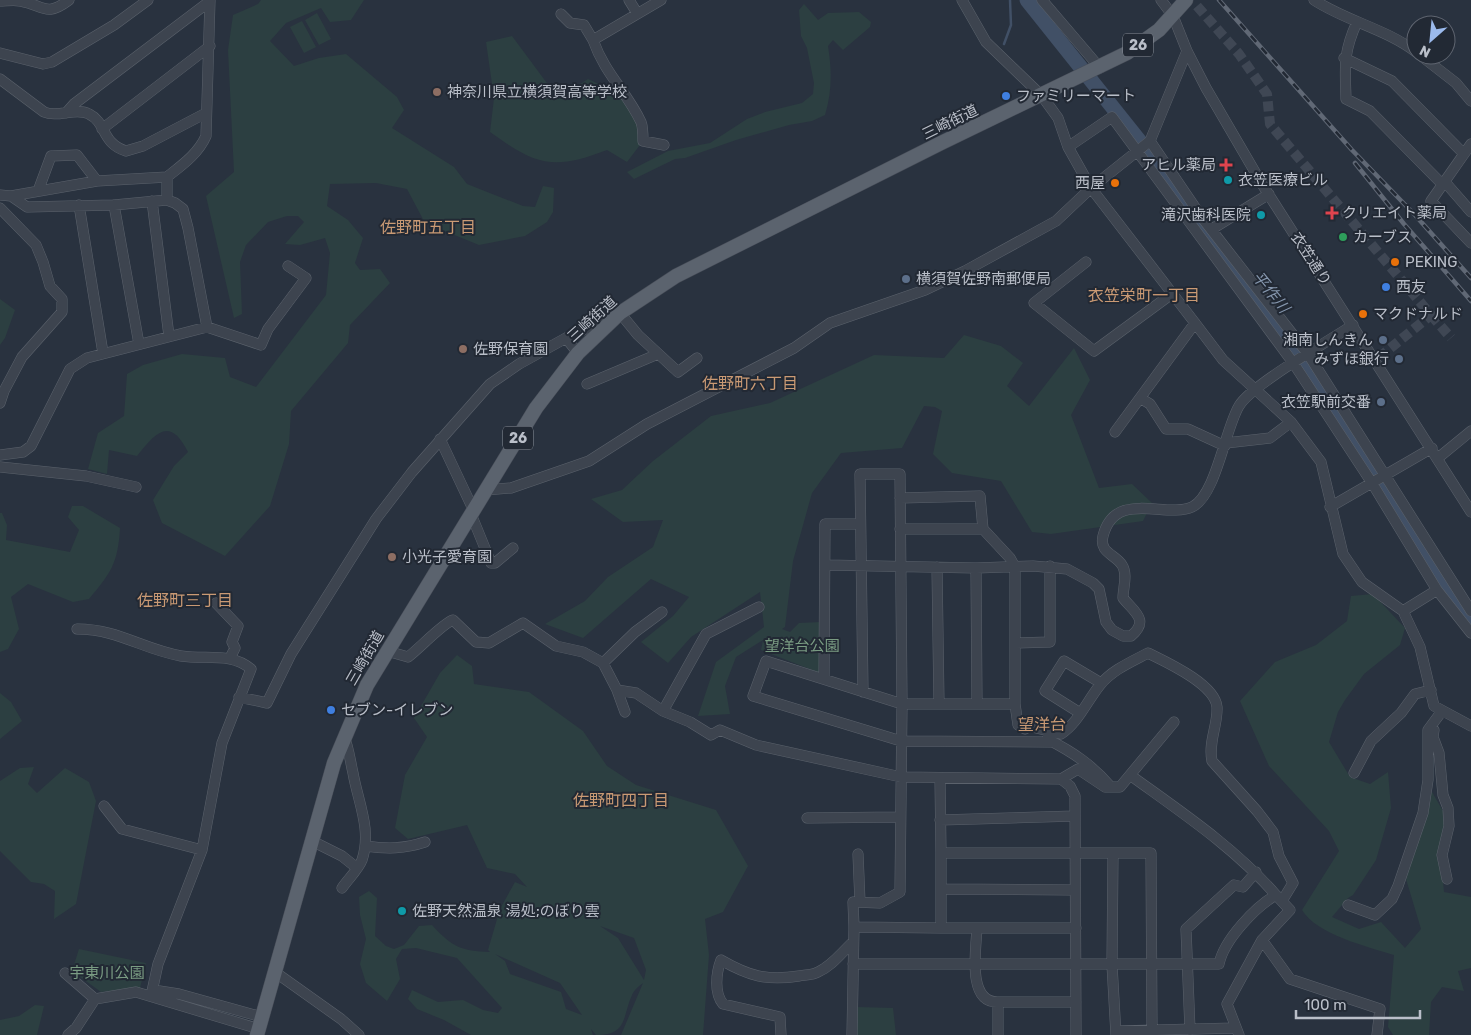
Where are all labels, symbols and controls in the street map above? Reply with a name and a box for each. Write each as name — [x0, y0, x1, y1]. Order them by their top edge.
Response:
north arrow — [1406, 15, 1456, 65]
road number: 26 — [1123, 34, 1153, 56]
text: N — [1417, 41, 1434, 61]
place label: 神奈川県立横須賀高等学校 — [447, 83, 627, 101]
marker: 神奈川県立横須賀高等学校 — [431, 86, 443, 98]
place label: ファミリーマート — [1016, 87, 1136, 105]
marker: ファミリーマート — [1000, 90, 1012, 102]
street label: 三崎街道 — [919, 101, 981, 143]
place label: アヒル薬局 — [1141, 156, 1216, 174]
marker: アヒル薬局 — [1220, 159, 1232, 171]
place label: 衣笠医療ビル — [1238, 171, 1328, 189]
place label: 西屋 — [1075, 174, 1105, 192]
marker: 衣笠医療ビル — [1222, 174, 1234, 186]
marker: 西屋 — [1109, 177, 1121, 189]
place label: クリエイト薬局 — [1342, 204, 1447, 222]
place label: 滝沢歯科医院 — [1161, 206, 1251, 224]
marker: クリエイト薬局 — [1326, 207, 1338, 219]
marker: 滝沢歯科医院 — [1255, 209, 1267, 221]
district label: 佐野町五丁目 — [380, 218, 476, 237]
place label: カーブス — [1353, 228, 1412, 246]
street label: 衣笠通り — [1287, 229, 1335, 289]
marker: カーブス — [1337, 231, 1349, 243]
place label: PEKING — [1405, 253, 1457, 271]
marker: PEKING — [1389, 256, 1401, 268]
water label: 平作川 — [1249, 267, 1295, 318]
place label: 横須賀佐野南郵便局 — [916, 270, 1051, 288]
marker: 横須賀佐野南郵便局 — [900, 273, 912, 285]
place label: 西友 — [1396, 278, 1426, 296]
marker: 西友 — [1380, 281, 1392, 293]
district label: 衣笠栄町一丁目 — [1088, 286, 1200, 305]
street label: 三崎街道 — [564, 292, 620, 346]
place label: マクドナルド — [1373, 305, 1463, 323]
marker: マクドナルド — [1357, 308, 1369, 320]
place label: 湘南しんきん — [1283, 331, 1373, 349]
marker: 湘南しんきん — [1377, 334, 1389, 346]
place label: 佐野保育園 — [473, 340, 548, 358]
marker: 佐野保育園 — [457, 343, 469, 355]
place label: みずほ銀行 — [1314, 350, 1389, 368]
marker: みずほ銀行 — [1393, 353, 1405, 365]
district label: 佐野町六丁目 — [702, 374, 798, 393]
place label: 衣笠駅前交番 — [1281, 393, 1371, 411]
marker: 衣笠駅前交番 — [1375, 396, 1387, 408]
road number: 26 — [503, 426, 533, 449]
place label: 小光子愛育園 — [402, 548, 492, 566]
marker: 小光子愛育園 — [386, 551, 398, 563]
district label: 佐野町三丁目 — [137, 591, 233, 610]
street label: 三崎街道 — [342, 628, 388, 688]
park label: 望洋台公園 — [764, 637, 840, 655]
place label: セブン-イレブン — [341, 701, 453, 719]
marker: セブン-イレブン — [325, 704, 337, 716]
district label: 望洋台 — [1018, 715, 1066, 734]
district label: 佐野町四丁目 — [573, 791, 669, 810]
place label: 佐野天然温泉 湯処;のぼり雲 — [412, 902, 600, 920]
marker: 佐野天然温泉 湯処;のぼり雲 — [396, 905, 408, 917]
park label: 宇東川公園 — [69, 964, 145, 982]
scale bar — [1296, 988, 1420, 1020]
text: 100 m — [1304, 996, 1346, 1014]

